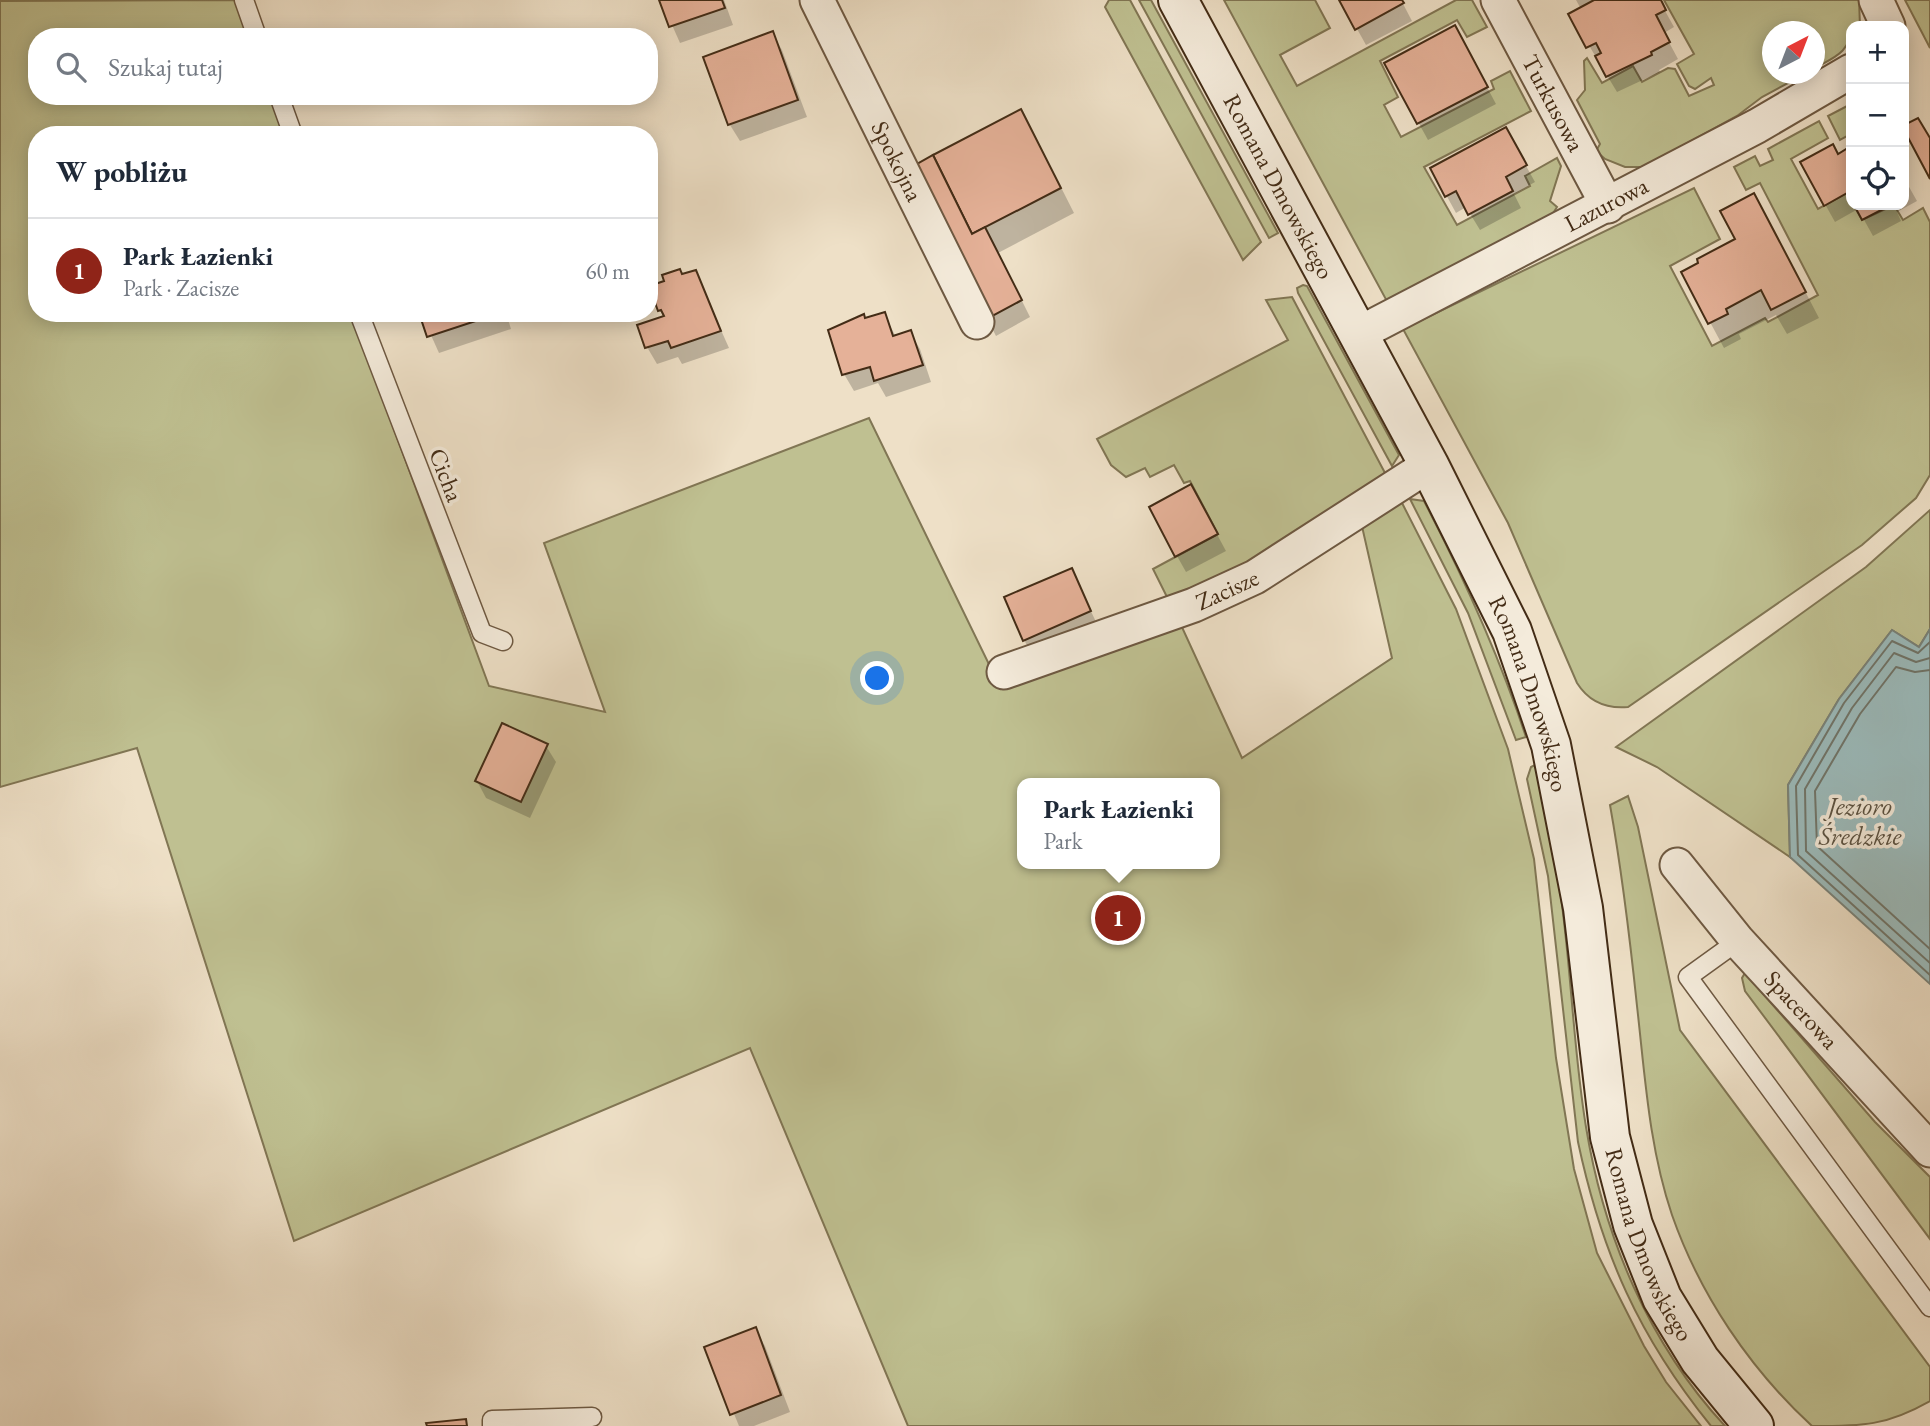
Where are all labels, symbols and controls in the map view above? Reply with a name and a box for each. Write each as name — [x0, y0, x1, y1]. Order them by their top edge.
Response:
north arrow — [1762, 21, 1825, 84]
map controls — [1846, 21, 1909, 210]
button: + — [1846, 21, 1909, 84]
search box — [28, 28, 658, 105]
icon: search — [52, 48, 90, 86]
street label: Turkusowa — [1515, 49, 1592, 157]
text: Szukaj tutaj — [108, 50, 223, 84]
button: − — [1846, 84, 1909, 147]
street label: Romana Dmowskiego — [1217, 88, 1342, 284]
street label: Spokojna — [865, 116, 931, 207]
button: locate — [1846, 147, 1909, 210]
text: W pobliżu — [56, 152, 187, 191]
street label: Lazurowa — [1559, 169, 1654, 239]
text: Park Łazienki — [123, 239, 273, 273]
text: 1 — [73, 256, 85, 286]
text: 60 m — [585, 256, 630, 286]
text: Park · Zacisze — [123, 273, 239, 303]
street label: Cicha — [422, 444, 471, 506]
street label: Zacisze — [1191, 561, 1263, 617]
street label: Romana Dmowskiego — [1482, 590, 1576, 795]
your location — [860, 661, 894, 695]
popup — [1017, 778, 1220, 869]
water label: Jezioro Średzkie — [1818, 789, 1902, 853]
text: Park Łazienki — [1043, 792, 1194, 826]
text: Park — [1043, 826, 1083, 856]
pin: 1 — [1095, 892, 1141, 944]
street label: Spacerowa — [1758, 963, 1846, 1056]
street label: Romana Dmowskiego — [1599, 1144, 1701, 1347]

